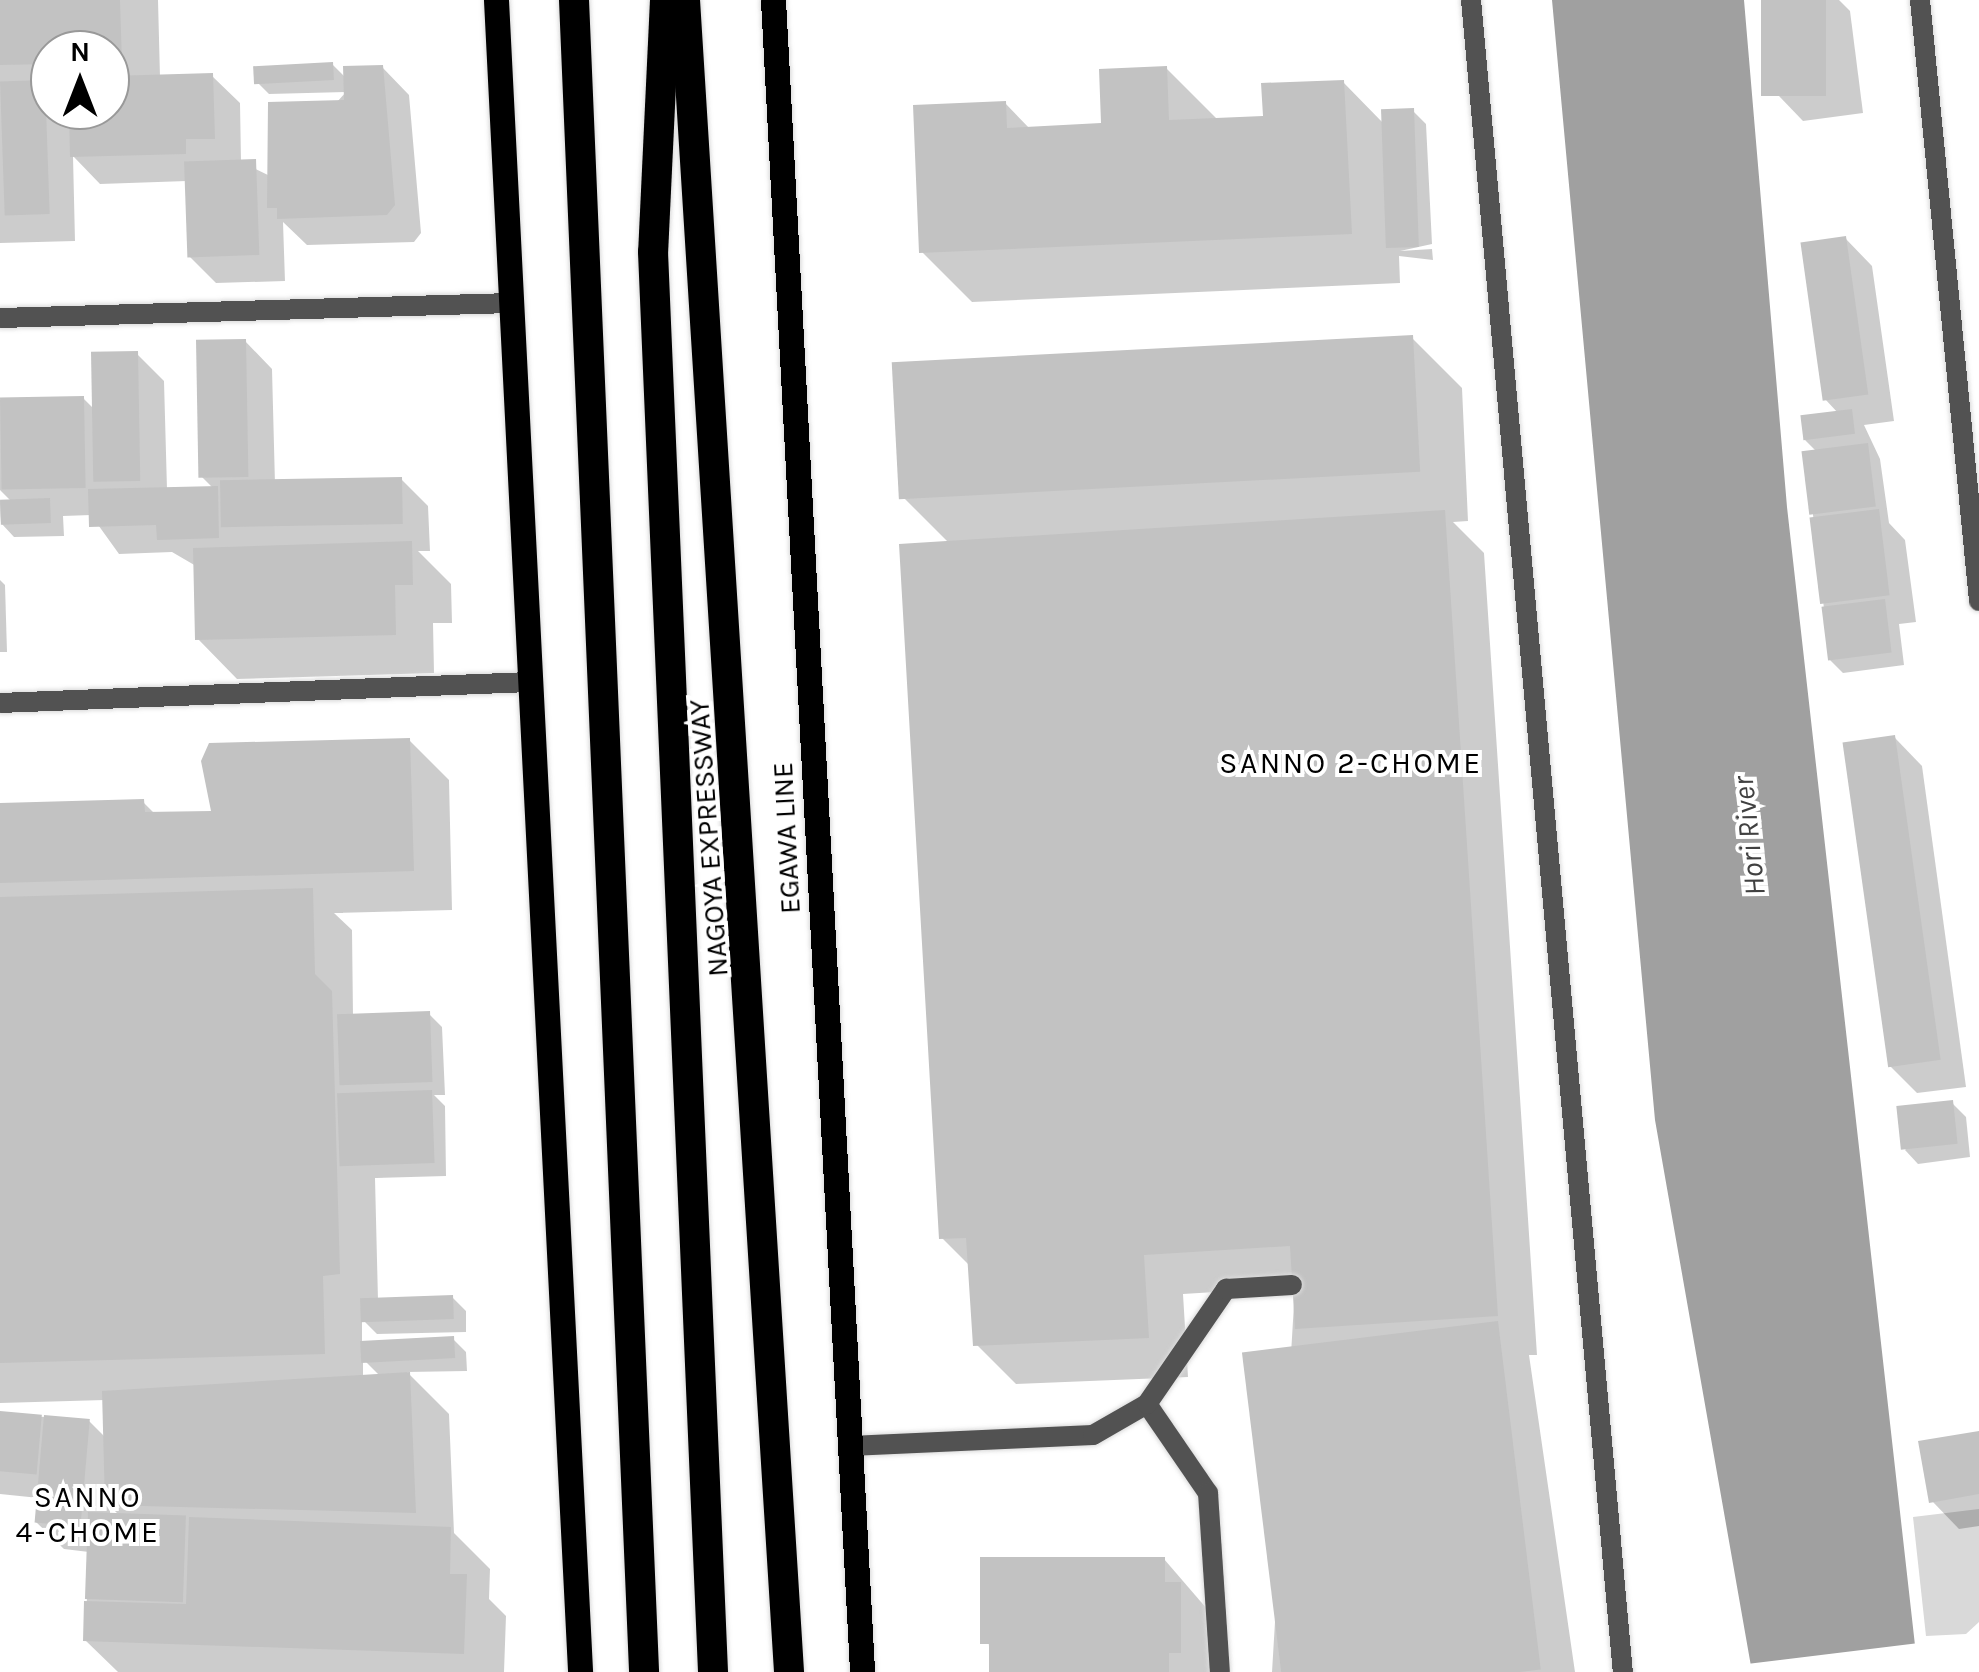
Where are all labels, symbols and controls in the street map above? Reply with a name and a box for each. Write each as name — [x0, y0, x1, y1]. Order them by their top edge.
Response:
north arrow — [30, 30, 130, 130]
text: N — [70, 35, 90, 68]
street label: NAGOYA EXPRESSWAY — [683, 698, 735, 978]
district label: SANNO 2-CHOME — [1219, 745, 1483, 781]
street label: EGAWA LINE — [766, 761, 808, 915]
water label: Hori River — [1725, 774, 1773, 898]
district label: SANNO 4-CHOME — [16, 1479, 160, 1550]

